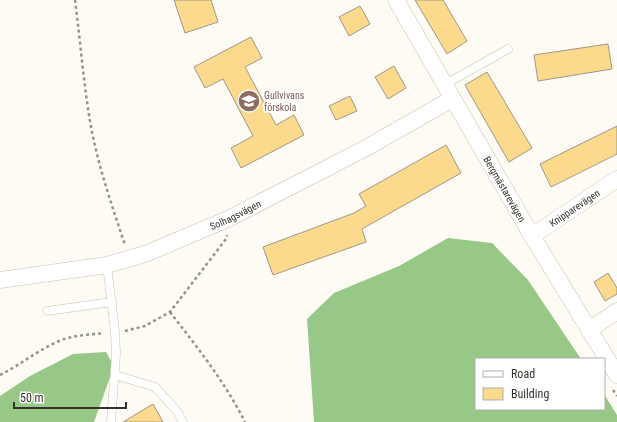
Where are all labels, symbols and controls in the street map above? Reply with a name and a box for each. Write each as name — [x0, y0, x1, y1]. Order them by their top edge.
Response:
school or university icon: Gullvivans förskola — [236, 88, 262, 114]
place label: Gullvivans förskola — [264, 90, 305, 113]
street label: Bergmästarevägen — [481, 154, 528, 224]
street label: Knipparevägen — [547, 187, 602, 229]
street label: Solhagsvägen — [208, 198, 263, 232]
legend — [475, 358, 605, 410]
text: Road — [511, 367, 535, 381]
scale bar — [14, 384, 126, 410]
text: Building — [511, 387, 549, 401]
text: 50 m — [20, 391, 44, 405]

